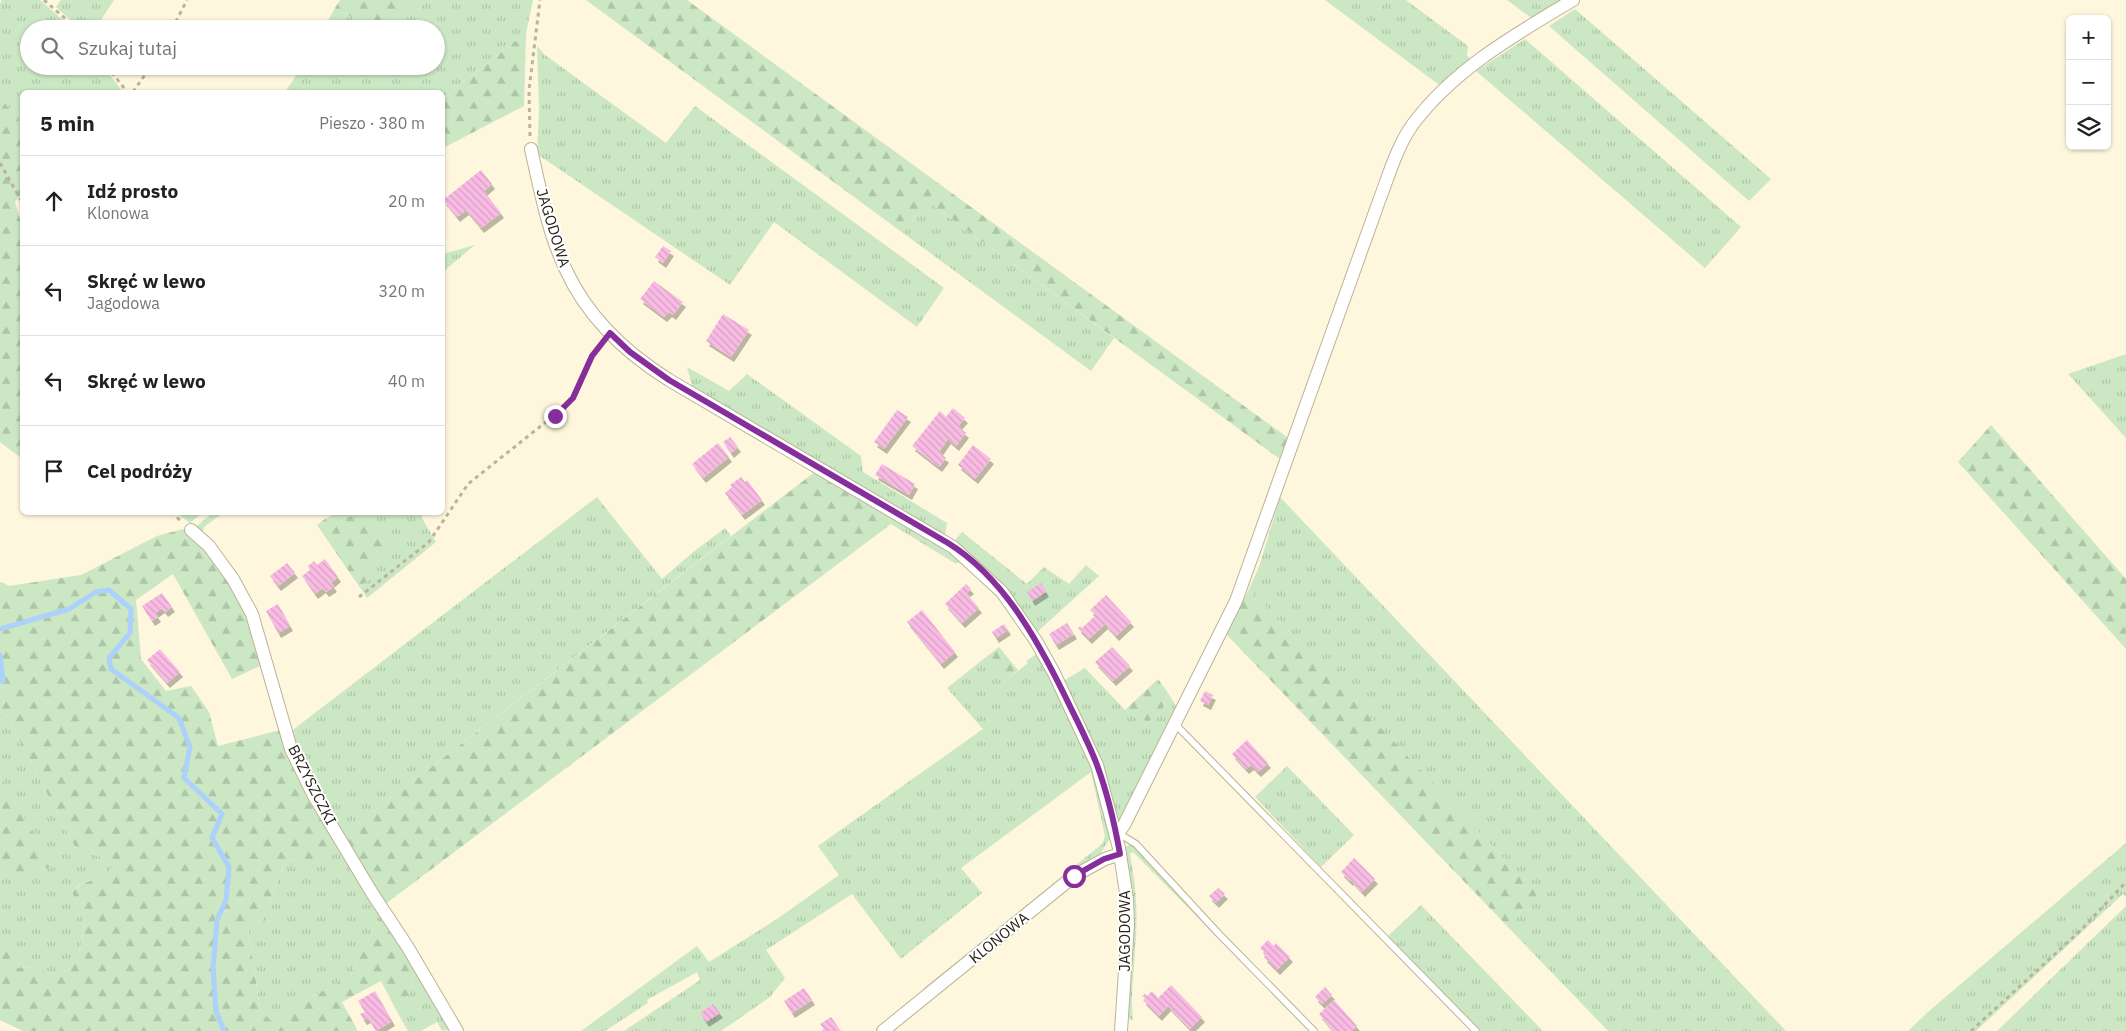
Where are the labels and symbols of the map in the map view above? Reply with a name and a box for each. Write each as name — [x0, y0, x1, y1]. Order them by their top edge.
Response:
street label: JAGODOWA — [532, 186, 575, 270]
route end — [544, 405, 567, 428]
street label: BRZYSZCZKI — [284, 742, 341, 828]
route start — [1063, 865, 1086, 888]
street label: JAGODOWA — [1115, 890, 1134, 972]
street label: KLONOWA — [965, 908, 1033, 967]

